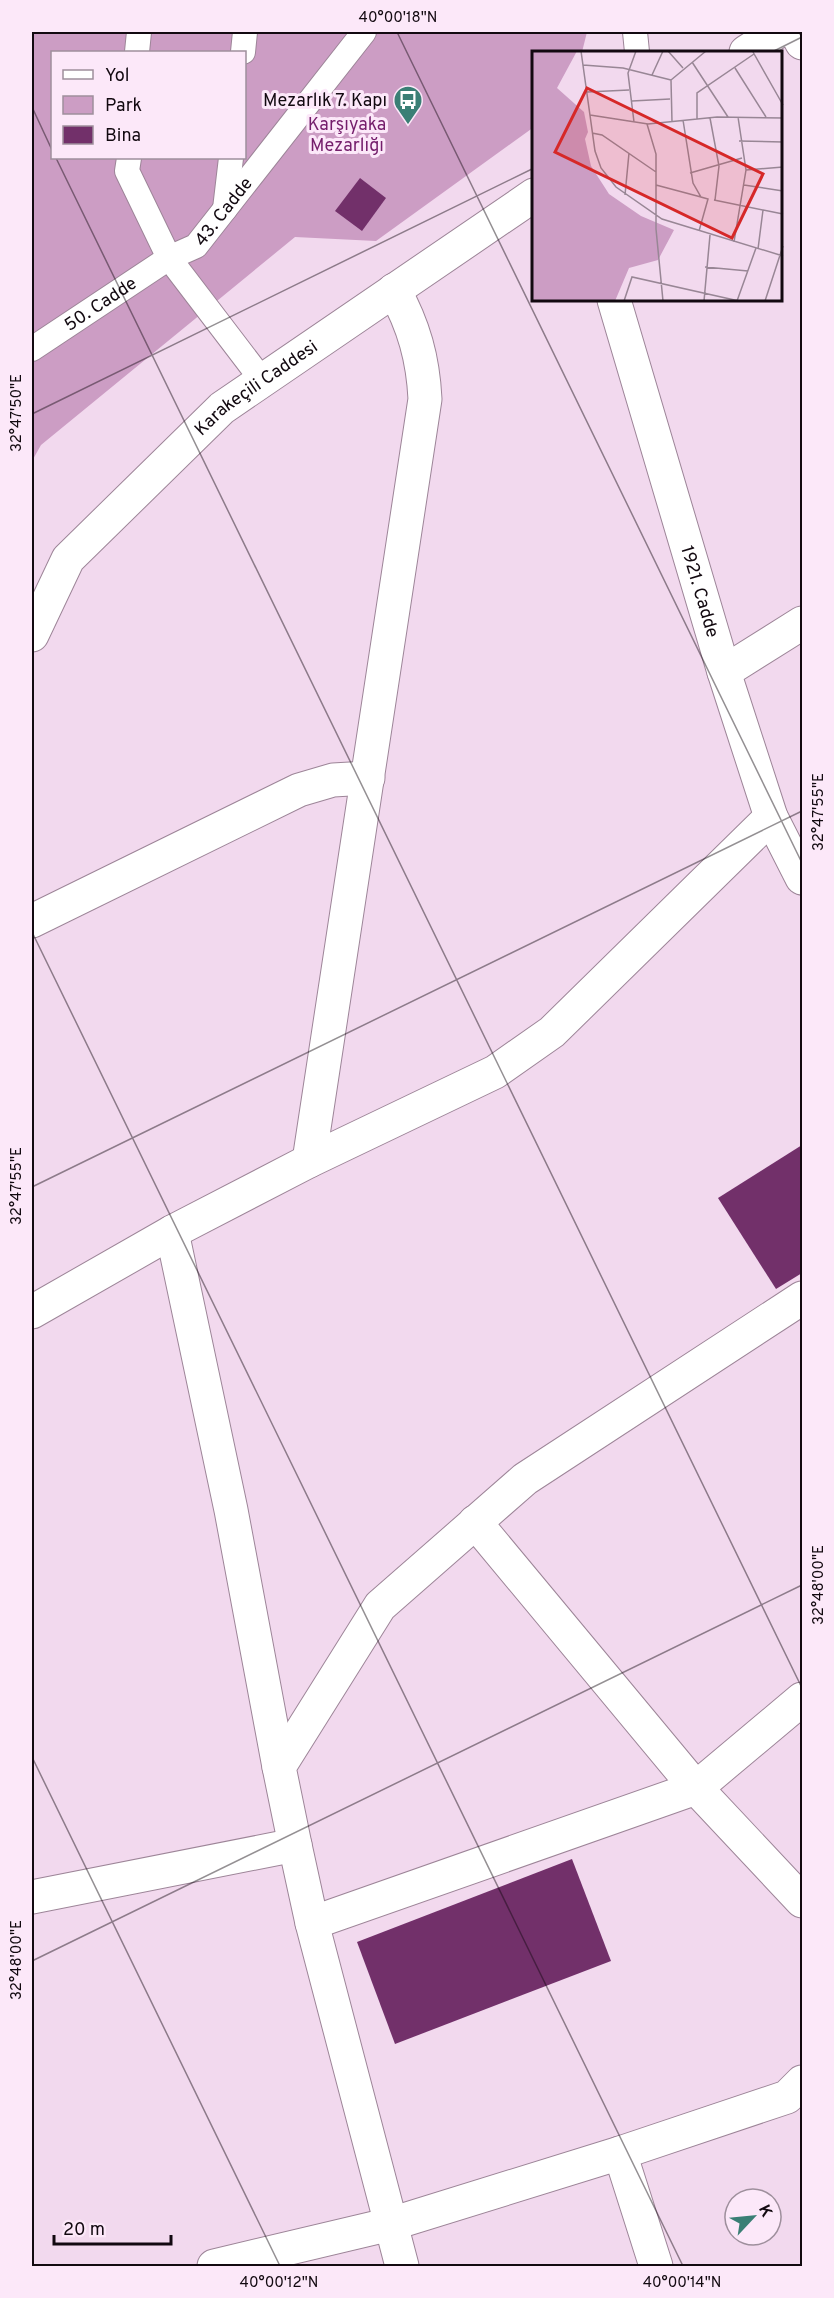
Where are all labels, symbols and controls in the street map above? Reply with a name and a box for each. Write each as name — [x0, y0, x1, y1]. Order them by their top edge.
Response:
text: 40°00'18"N — [359, 9, 437, 28]
legend — [51, 51, 246, 159]
inset map — [532, 51, 783, 302]
text: Yol — [105, 65, 130, 88]
bus stop icon: Mezarlık 7. Kapı — [392, 84, 424, 126]
place label: Mezarlık 7. Kapı — [263, 90, 387, 113]
text: Park — [105, 95, 142, 118]
park label: Karşıyaka Mezarlığı — [308, 114, 386, 158]
text: Bina — [105, 125, 141, 148]
street label: 43. Cadde — [190, 173, 259, 252]
street label: 50. Cadde — [60, 273, 142, 337]
street label: Karakeçili Caddesi — [190, 336, 323, 442]
text: 32°47'50"E — [8, 374, 27, 452]
street label: 1921. Cadde — [674, 543, 723, 641]
text: 32°47'55"E — [810, 773, 829, 851]
text: 32°47'55"E — [8, 1147, 27, 1225]
text: 32°48'00"E — [810, 1545, 829, 1625]
text: 32°48'00"E — [8, 1920, 27, 2000]
north arrow — [723, 2187, 783, 2247]
text: K — [753, 2202, 776, 2221]
scale bar — [54, 2208, 171, 2246]
text: 20 m — [63, 2219, 105, 2242]
text: 40°00'12"N — [240, 2274, 318, 2293]
text: 40°00'14"N — [643, 2274, 721, 2293]

